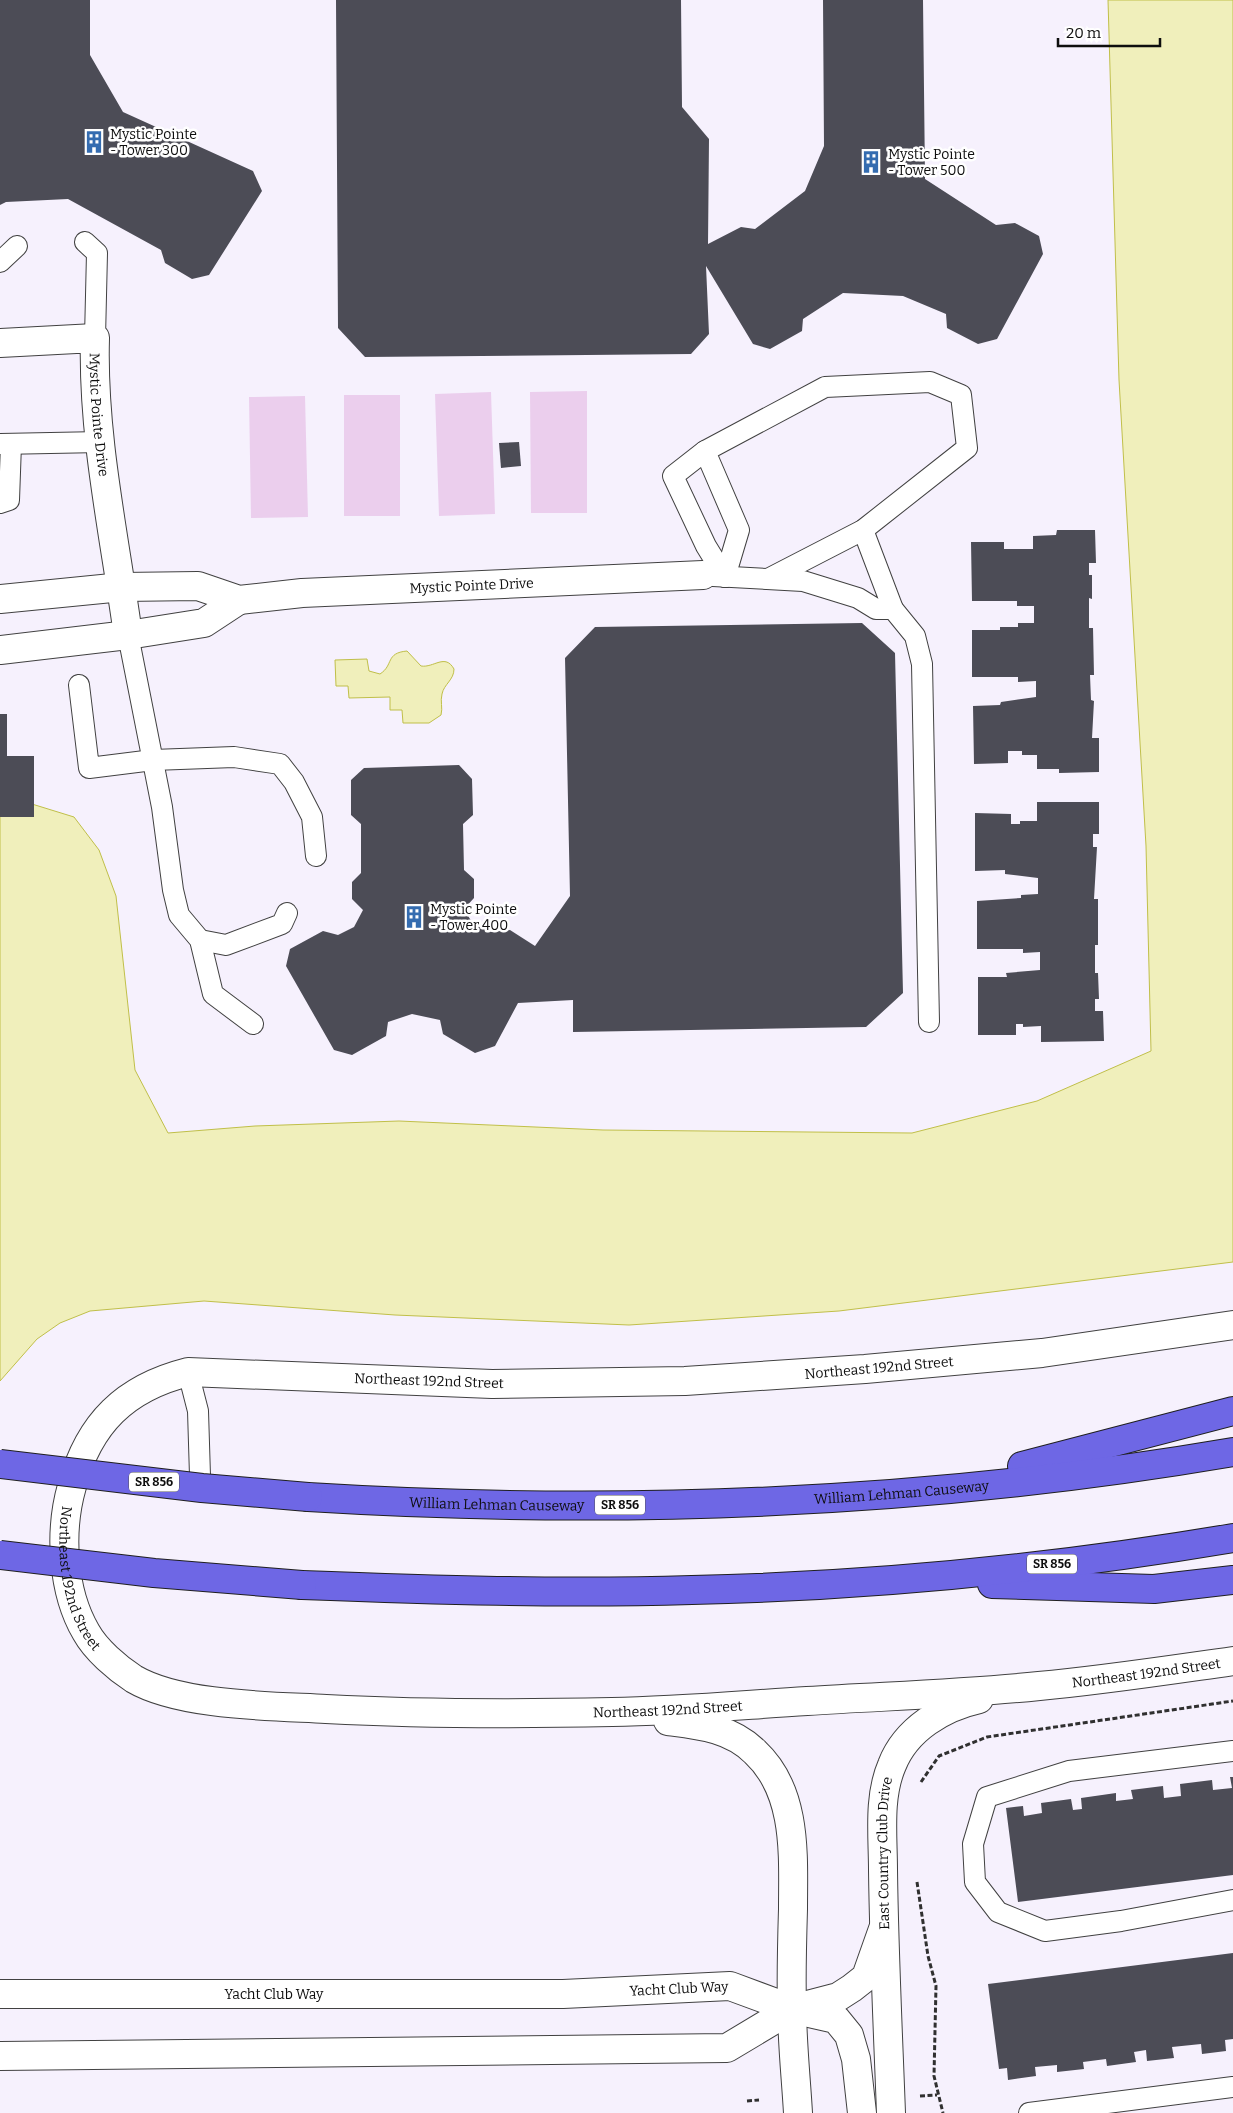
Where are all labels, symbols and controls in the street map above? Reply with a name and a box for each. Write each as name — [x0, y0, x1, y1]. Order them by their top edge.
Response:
scale bar — [1058, 15, 1160, 47]
text: 20 m — [1066, 24, 1102, 42]
place label: Mystic Pointe - Tower 300 — [110, 126, 197, 159]
building icon: Mystic Pointe - Tower 300 — [81, 129, 107, 155]
place label: Mystic Pointe - Tower 500 — [888, 146, 975, 179]
building icon: Mystic Pointe - Tower 500 — [858, 149, 884, 175]
street label: Mystic Pointe Drive — [86, 353, 113, 478]
street label: Mystic Pointe Drive — [409, 574, 534, 597]
place label: Mystic Pointe - Tower 400 — [430, 901, 517, 934]
building icon: Mystic Pointe - Tower 400 — [401, 904, 427, 930]
street label: Northeast 192nd Street — [804, 1353, 954, 1383]
street label: Northeast 192nd Street — [354, 1370, 504, 1392]
road number: SR 856 — [129, 1472, 179, 1491]
street label: William Lehman Causeway — [814, 1477, 990, 1507]
street label: William Lehman Causeway — [409, 1494, 585, 1514]
road number: SR 856 — [595, 1496, 645, 1514]
street label: Northeast 192nd Street — [56, 1505, 104, 1654]
road number: SR 856 — [1027, 1555, 1077, 1574]
street label: Northeast 192nd Street — [1071, 1654, 1222, 1691]
street label: Northeast 192nd Street — [593, 1697, 743, 1721]
street label: East Country Club Drive — [874, 1775, 896, 1930]
street label: Yacht Club Way — [629, 1978, 729, 1999]
street label: Yacht Club Way — [224, 1986, 324, 2003]

